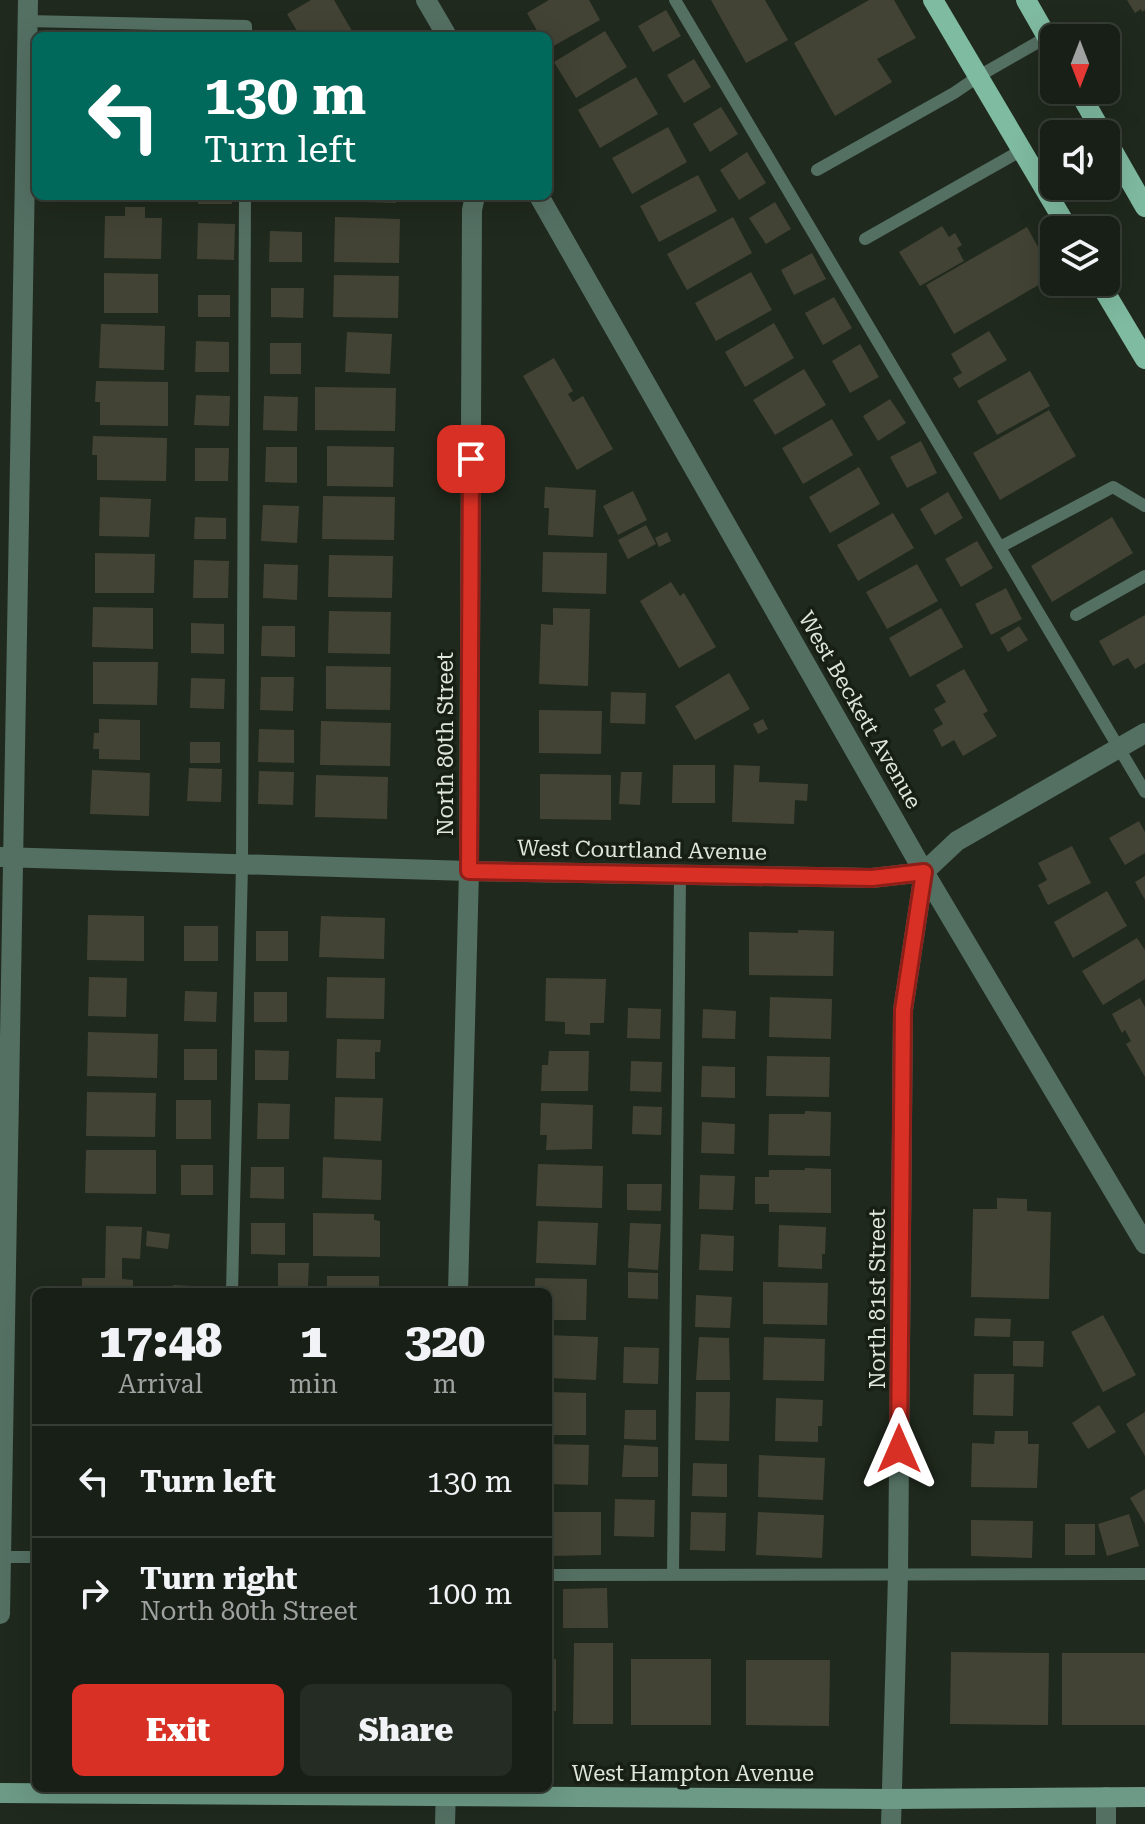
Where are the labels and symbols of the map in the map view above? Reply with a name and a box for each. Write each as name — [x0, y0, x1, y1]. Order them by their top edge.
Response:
north arrow — [1040, 24, 1120, 104]
pin — [437, 425, 505, 493]
street label: West Beckett Avenue — [793, 607, 927, 813]
street label: North 80th Street — [433, 652, 458, 836]
street label: West Courtland Avenue — [517, 835, 767, 865]
street label: North 81st Street — [865, 1209, 890, 1389]
position arrow — [857, 1407, 941, 1491]
street label: West Hampton Avenue — [572, 1761, 814, 1786]

